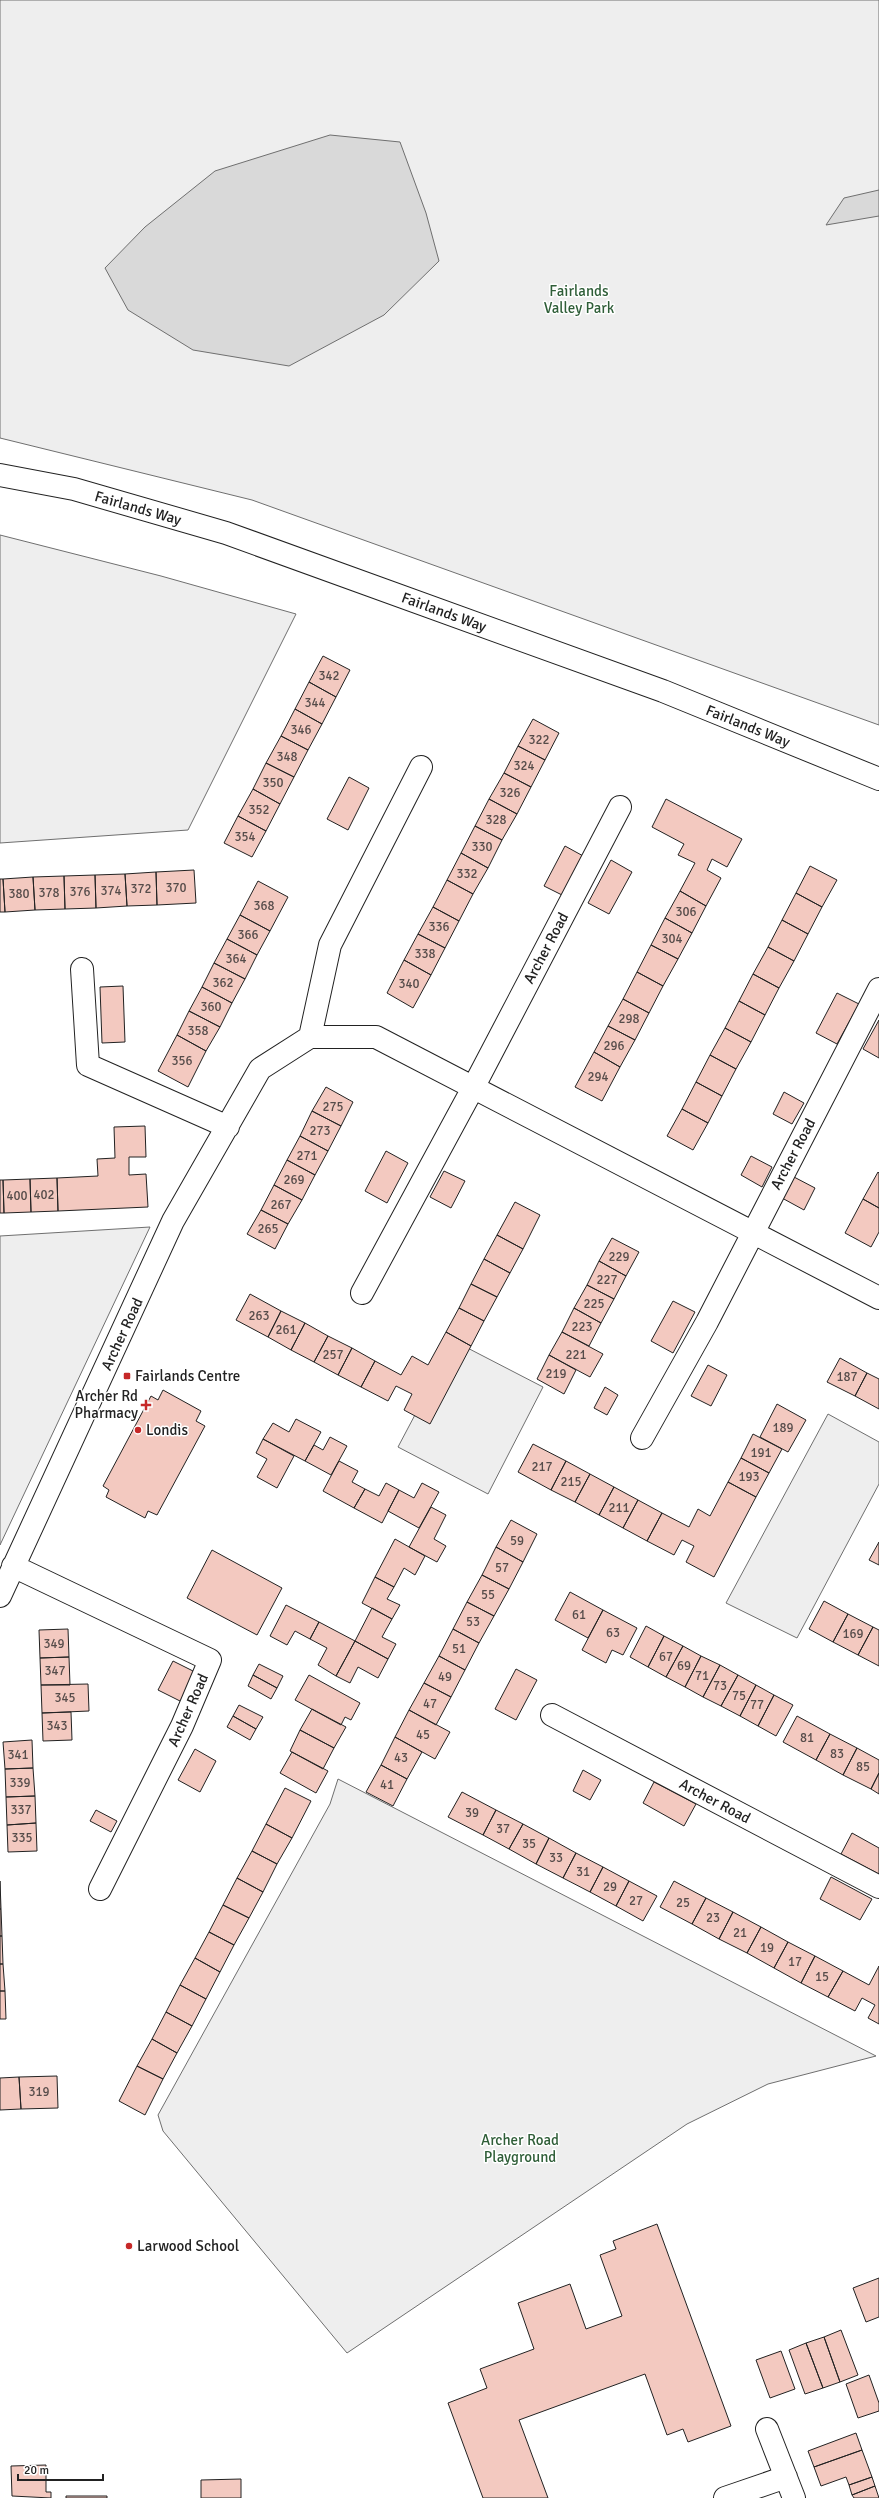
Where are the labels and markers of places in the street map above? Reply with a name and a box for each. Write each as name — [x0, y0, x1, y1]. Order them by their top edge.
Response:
place label: Fairlands Centre — [135, 1367, 240, 1385]
marker: Fairlands Centre — [122, 1371, 132, 1381]
place label: Archer Rd Pharmacy — [75, 1387, 138, 1422]
marker: Archer Rd Pharmacy — [141, 1400, 151, 1410]
place label: Londis — [146, 1421, 188, 1439]
marker: Londis — [133, 1425, 143, 1435]
place label: Larwood School — [137, 2237, 239, 2255]
marker: Larwood School — [124, 2241, 134, 2251]

